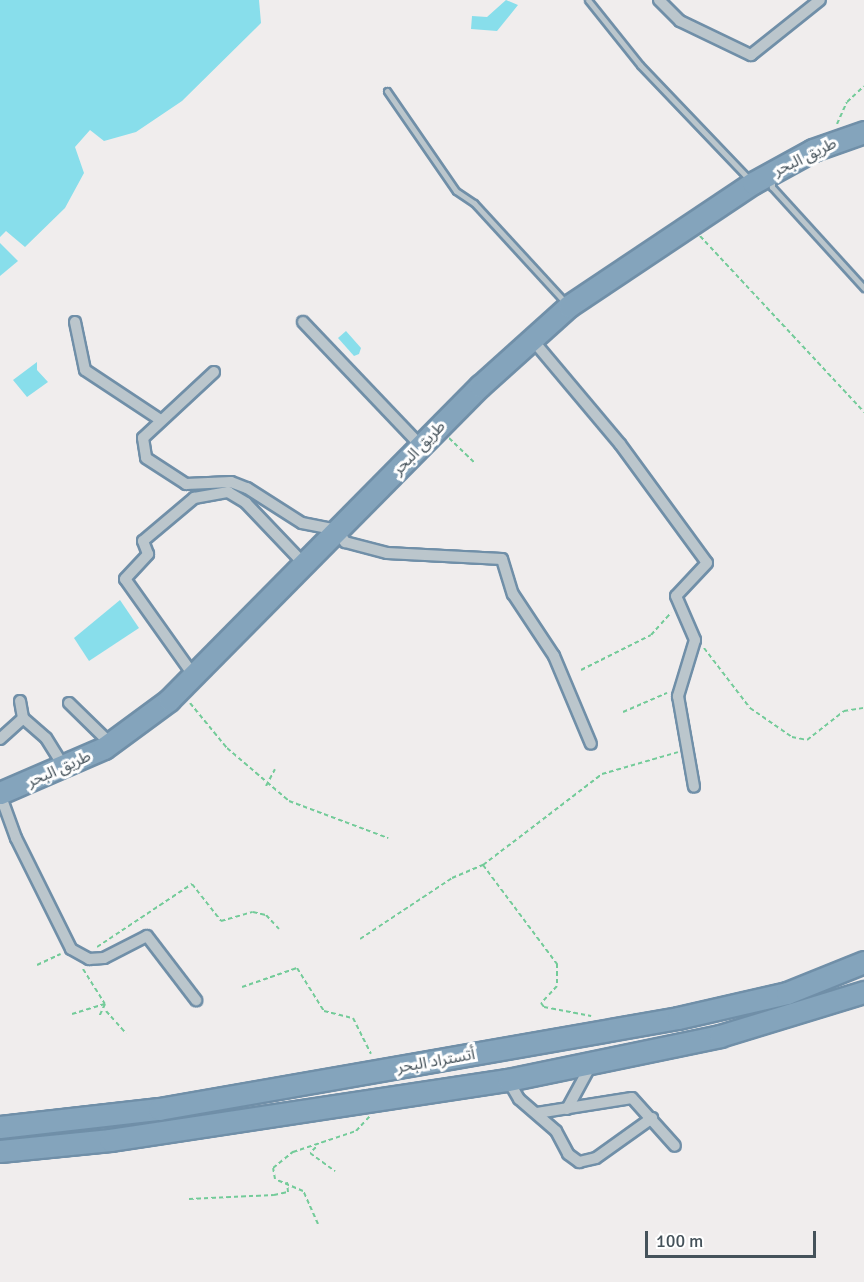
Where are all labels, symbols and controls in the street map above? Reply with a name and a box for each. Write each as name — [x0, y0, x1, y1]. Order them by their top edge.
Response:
street label: طريق البحر — [770, 133, 840, 181]
street label: طريق البحر — [389, 417, 449, 479]
street label: طريق البحر — [24, 746, 94, 792]
street label: أتستراد البحر — [395, 1045, 477, 1077]
scale bar — [648, 1219, 819, 1257]
text: 100 m — [656, 1230, 703, 1252]

